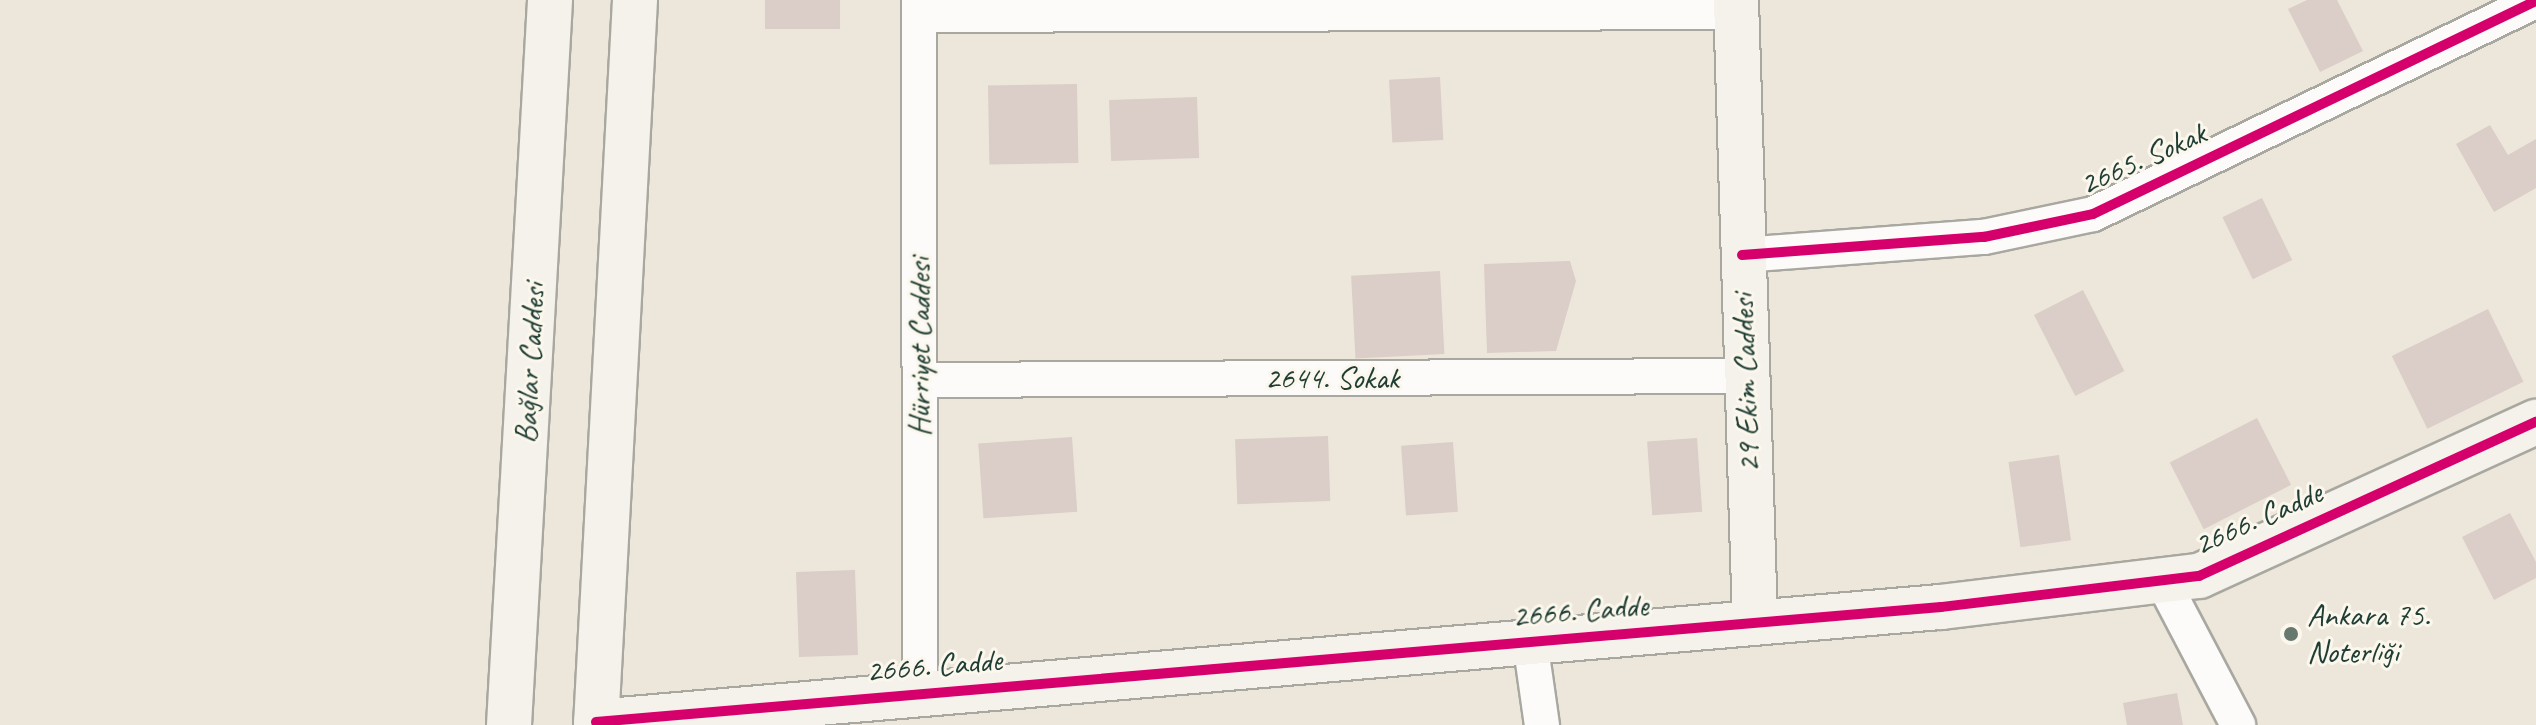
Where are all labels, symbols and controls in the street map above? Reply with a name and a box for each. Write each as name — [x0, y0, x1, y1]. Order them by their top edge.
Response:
street label: 2665. Sokak — [2074, 114, 2212, 204]
street label: Hürriyet Caddesi — [901, 257, 939, 437]
street label: Bağlar Caddesi — [507, 281, 553, 445]
street label: 29 Ekim Caddesi — [1724, 292, 1768, 474]
street label: 2644. Sokak — [1265, 359, 1399, 397]
street label: 2666. Cadde — [2188, 474, 2328, 564]
street label: 2666. Cadde — [1510, 586, 1650, 636]
place label: Ankara 75. Noterliği — [2307, 597, 2430, 672]
marker: Ankara 75. Noterliği — [2282, 625, 2300, 643]
street label: 2666. Cadde — [864, 641, 1004, 691]

